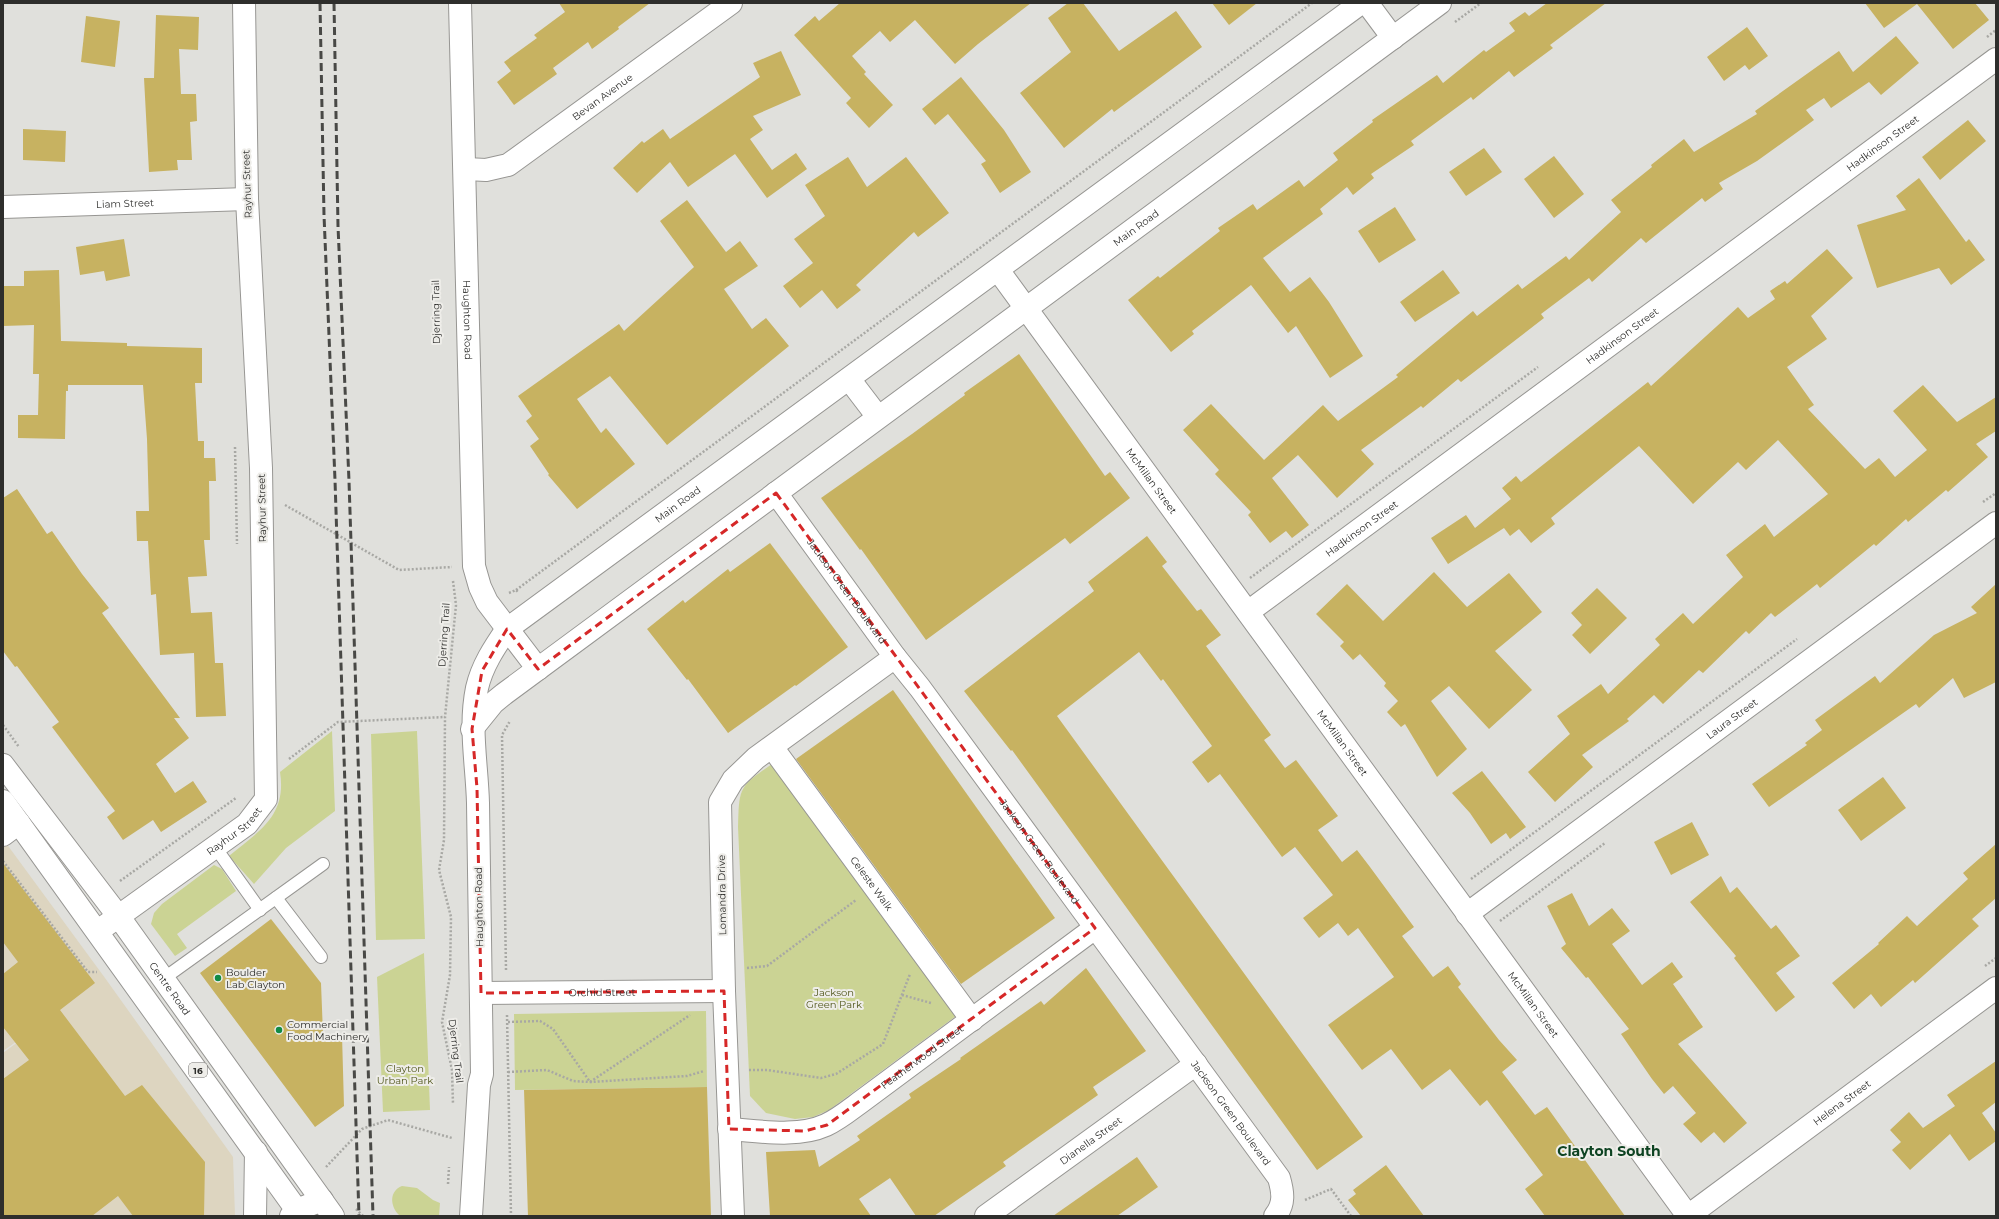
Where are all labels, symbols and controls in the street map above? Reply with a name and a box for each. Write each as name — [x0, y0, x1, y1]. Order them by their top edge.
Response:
street label: Bevan Avenue — [569, 70, 635, 123]
street label: Hadkinson Street — [1844, 112, 1921, 174]
street label: Rayhur Street — [239, 149, 255, 219]
street label: Liam Street — [96, 196, 154, 210]
street label: Main Road — [1110, 206, 1161, 249]
street label: Djerring Trail — [429, 280, 443, 344]
street label: Haughton Road — [460, 280, 475, 360]
street label: Hadkinson Street — [1583, 304, 1661, 367]
street label: McMillan Street — [1123, 445, 1180, 516]
street label: Rayhur Street — [255, 474, 269, 542]
street label: Main Road — [652, 483, 703, 525]
street label: Hadkinson Street — [1322, 497, 1400, 559]
street label: Jackson Green Boulevard — [804, 535, 890, 646]
street label: Djerring Trail — [435, 602, 453, 668]
street label: Laura Street — [1703, 695, 1760, 742]
street label: McMillan Street — [1314, 707, 1371, 778]
street label: Jackson Green Boulevard — [996, 796, 1082, 906]
street label: Rayhur Street — [204, 804, 264, 858]
street label: Celeste Walk — [848, 854, 896, 913]
street label: Lomandra Drive — [715, 855, 729, 935]
street label: Haughton Road — [472, 867, 486, 947]
street label: Centre Road — [147, 959, 194, 1018]
place label: Boulder Lab Clayton — [226, 966, 285, 991]
street label: McMillan Street — [1505, 969, 1562, 1040]
marker: Boulder Lab Clayton — [213, 973, 223, 983]
street label: Orchid Street — [568, 985, 636, 999]
park label: Jackson Green Park — [806, 986, 862, 1011]
place label: Commercial Food Machinery — [287, 1018, 368, 1043]
street label: Djerring Trail — [446, 1018, 466, 1084]
street label: Featherwood Street — [878, 1022, 966, 1092]
marker: Commercial Food Machinery — [274, 1025, 284, 1035]
street label: Jackson Green Boulevard — [1188, 1057, 1274, 1168]
park label: Clayton Urban Park — [377, 1062, 433, 1087]
road number: 16 — [189, 1063, 207, 1077]
street label: Helena Street — [1810, 1077, 1873, 1128]
street label: Dianella Street — [1057, 1113, 1124, 1167]
district label: Clayton South — [1557, 1142, 1661, 1160]

